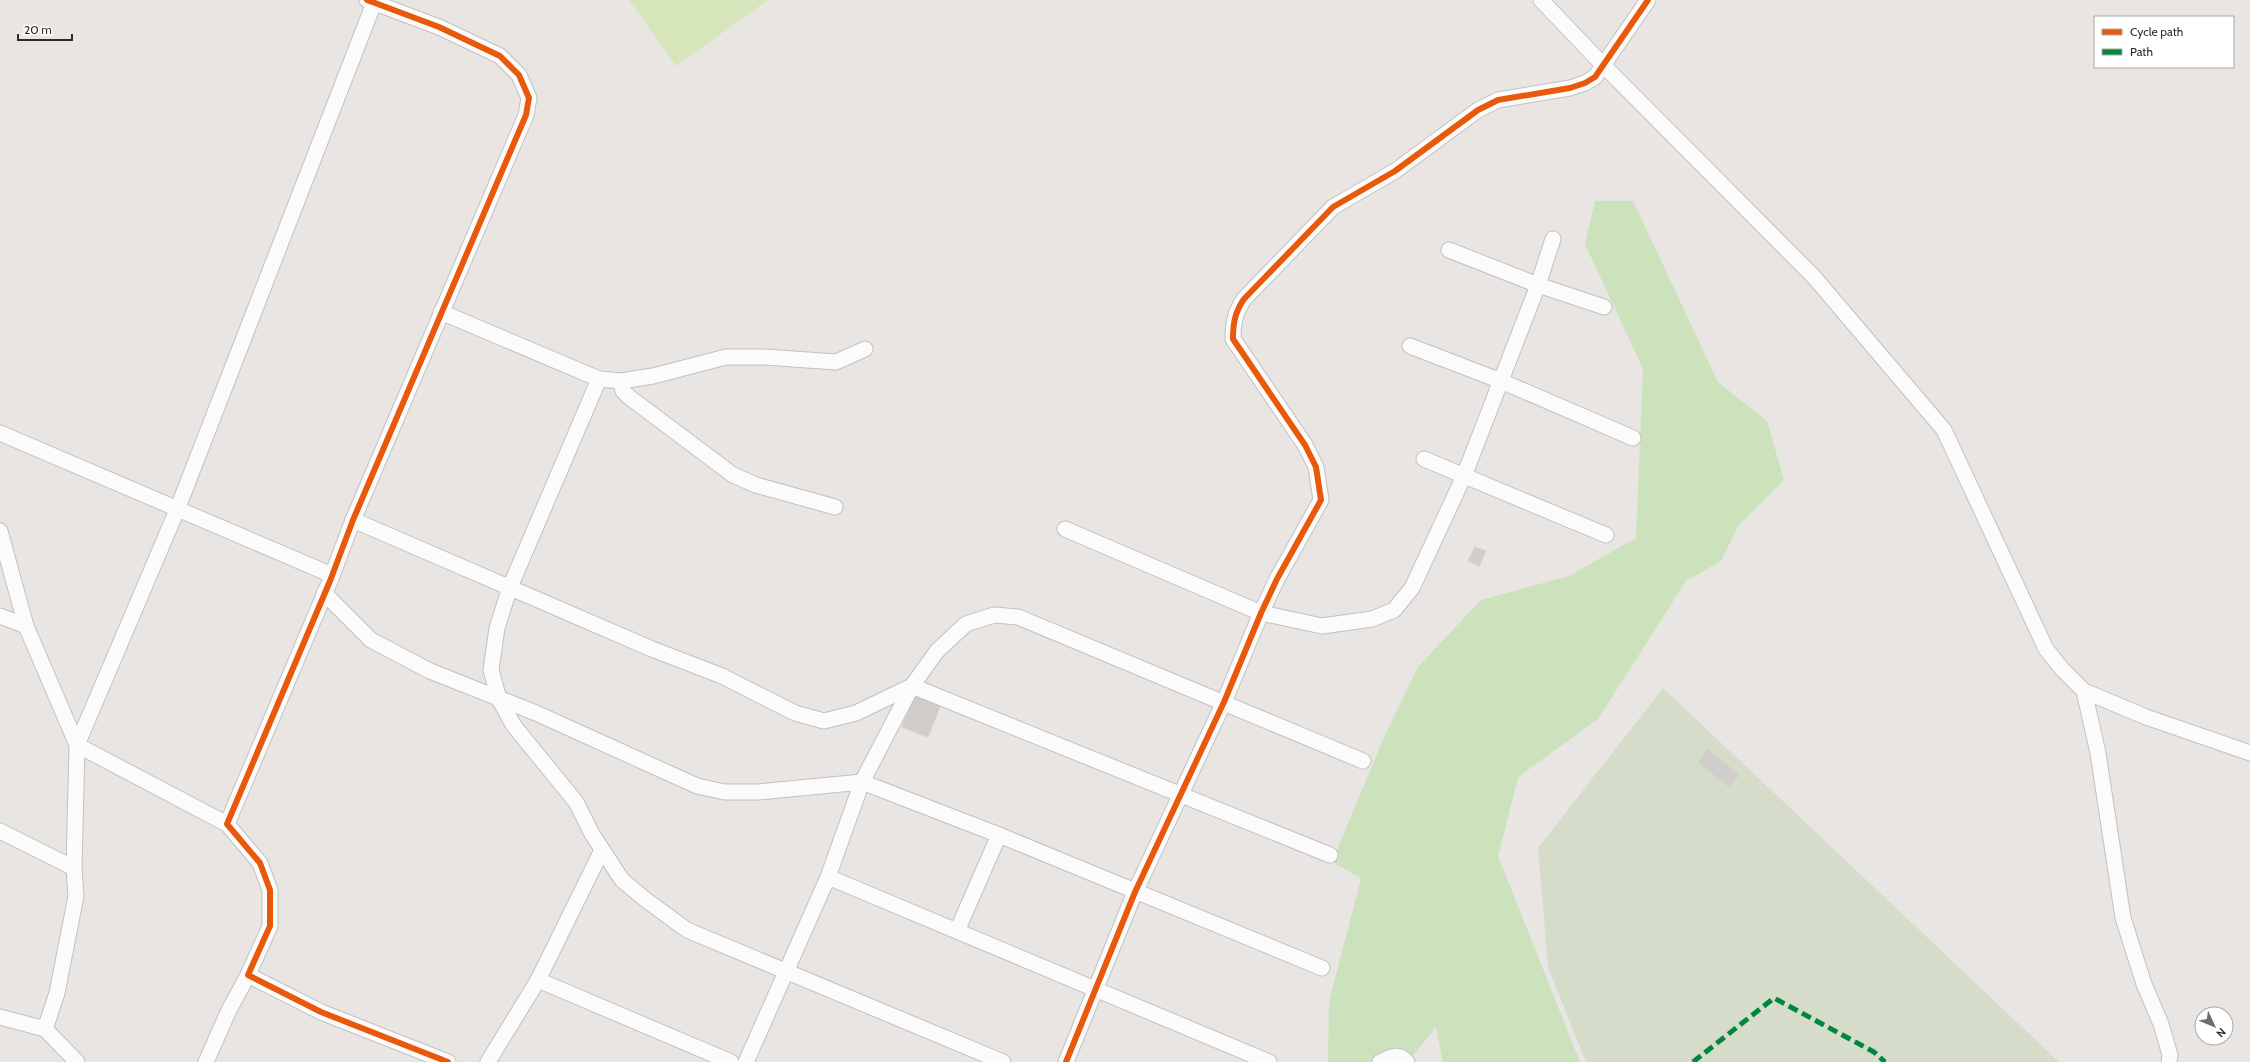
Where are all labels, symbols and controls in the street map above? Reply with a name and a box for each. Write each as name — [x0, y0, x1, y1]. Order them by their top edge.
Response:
scale bar — [18, 16, 72, 42]
legend — [2094, 16, 2234, 68]
text: 20 m — [24, 22, 52, 37]
text: Cycle path — [2130, 24, 2183, 39]
text: Path — [2130, 44, 2153, 59]
north arrow — [2194, 1006, 2234, 1046]
text: N — [2213, 1025, 2229, 1041]

